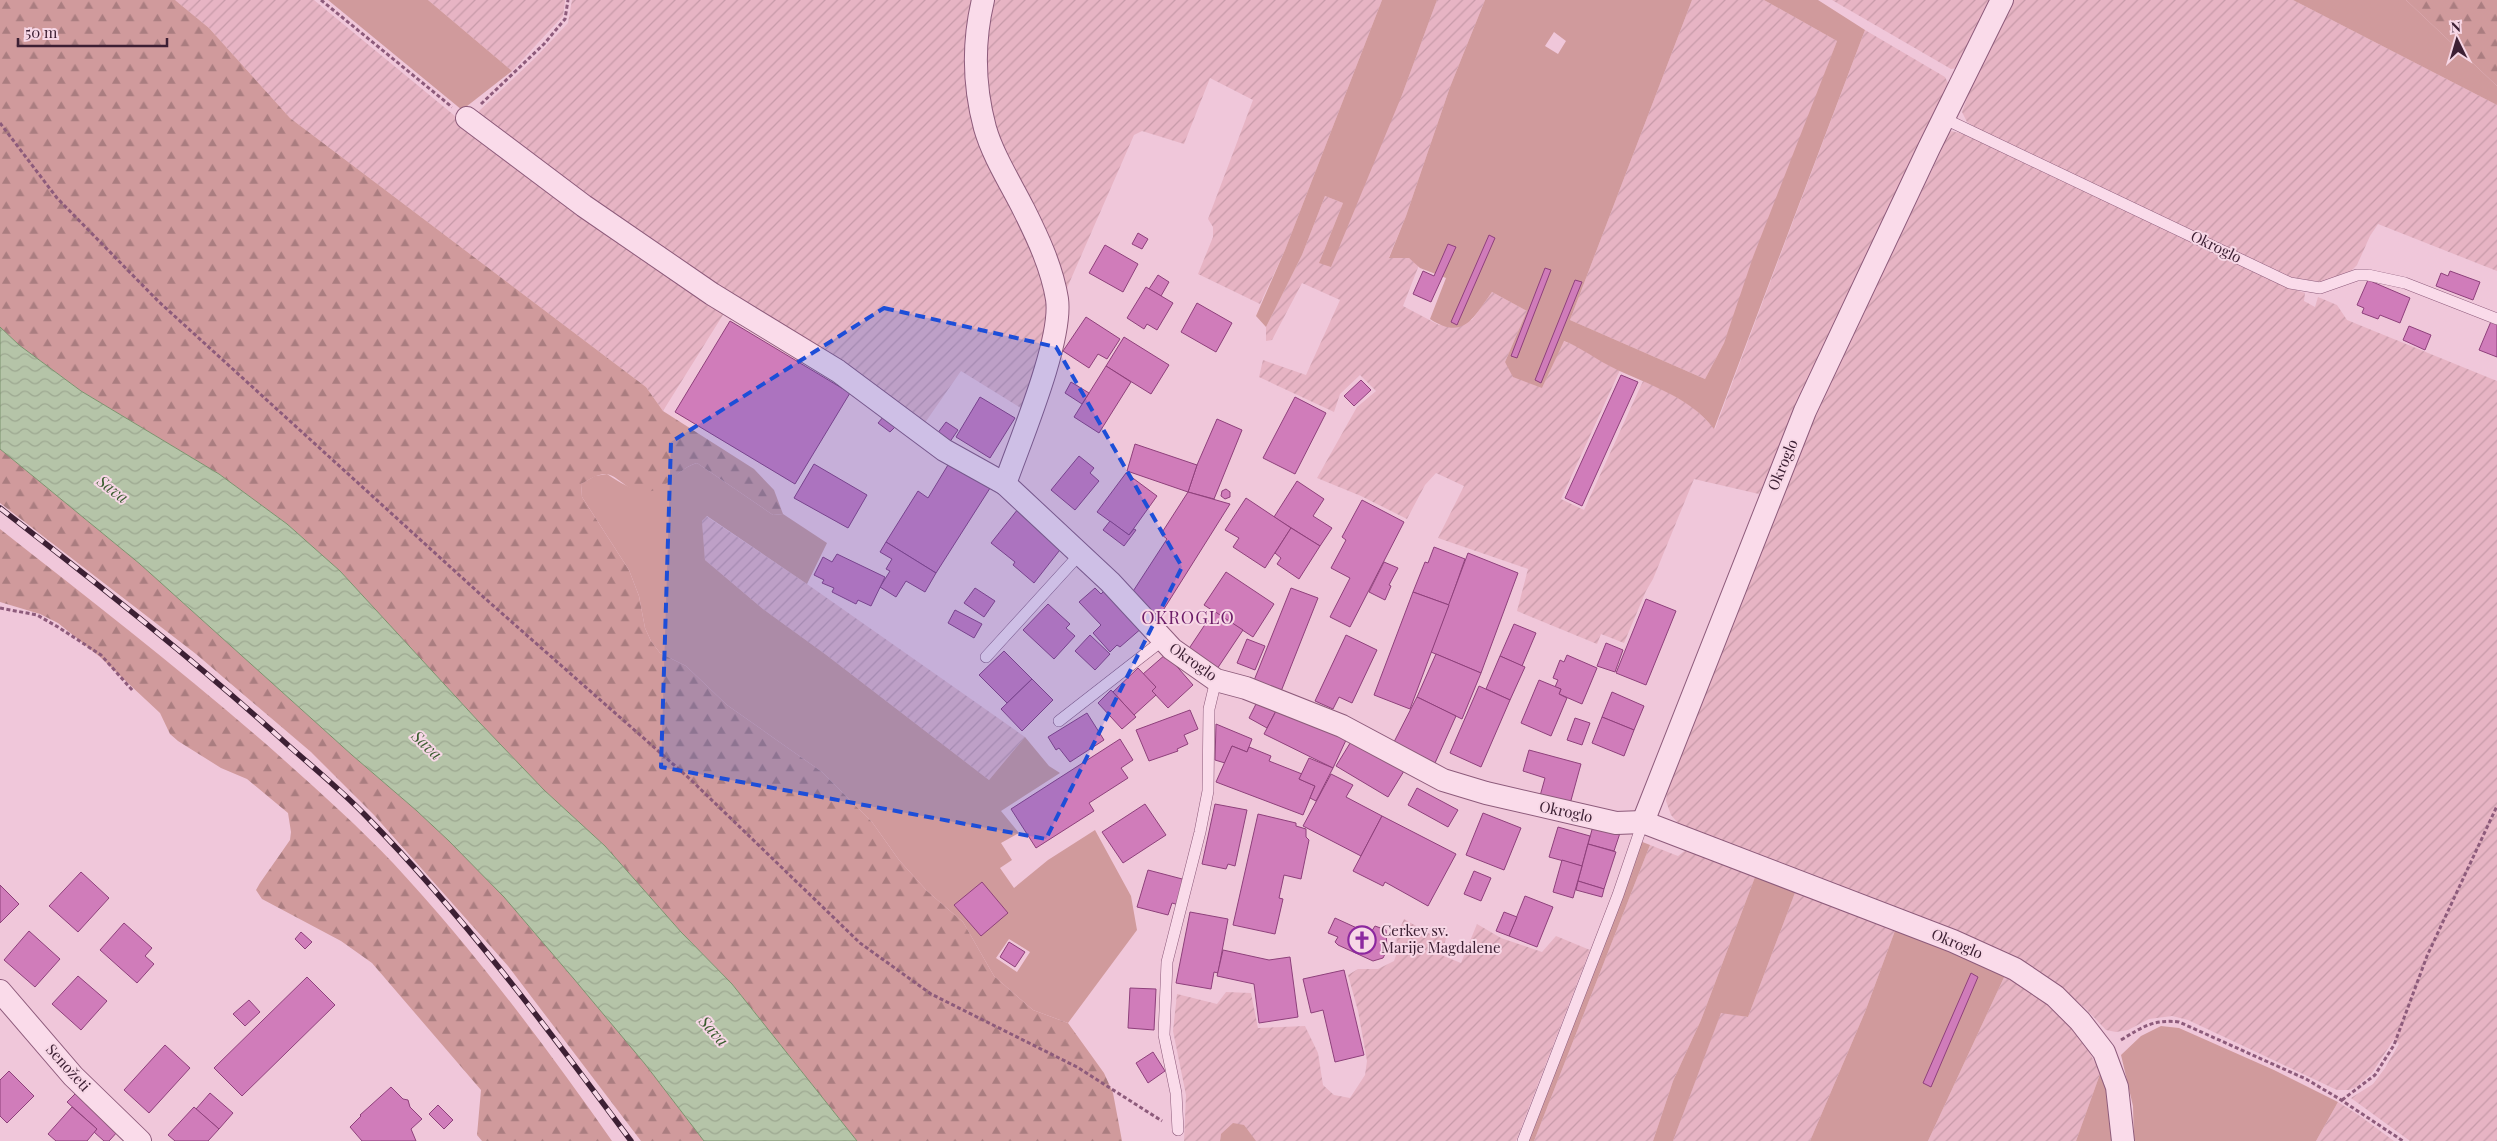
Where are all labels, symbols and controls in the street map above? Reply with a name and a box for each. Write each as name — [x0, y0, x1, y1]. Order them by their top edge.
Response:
scale bar — [18, 15, 166, 47]
north arrow — [2432, 15, 2482, 65]
text: N — [2450, 17, 2462, 36]
text: 50 m — [25, 22, 58, 42]
street label: Okroglo — [2188, 225, 2245, 267]
street label: Okroglo — [1762, 436, 1802, 493]
water label: Sava — [93, 469, 133, 507]
district label: OKROGLO — [1141, 605, 1235, 629]
street label: Okroglo — [1166, 637, 1221, 685]
water label: Sava — [407, 725, 447, 764]
street label: Okroglo — [1538, 796, 1595, 826]
place label: Cerkev sv. Marije Magdalene — [1381, 920, 1501, 957]
street label: Okroglo — [1929, 923, 1986, 963]
church icon: Cerkev sv. Marije Magdalene — [1347, 925, 1377, 955]
water label: Sava — [694, 1010, 734, 1050]
street label: Senožeti — [42, 1039, 96, 1096]

